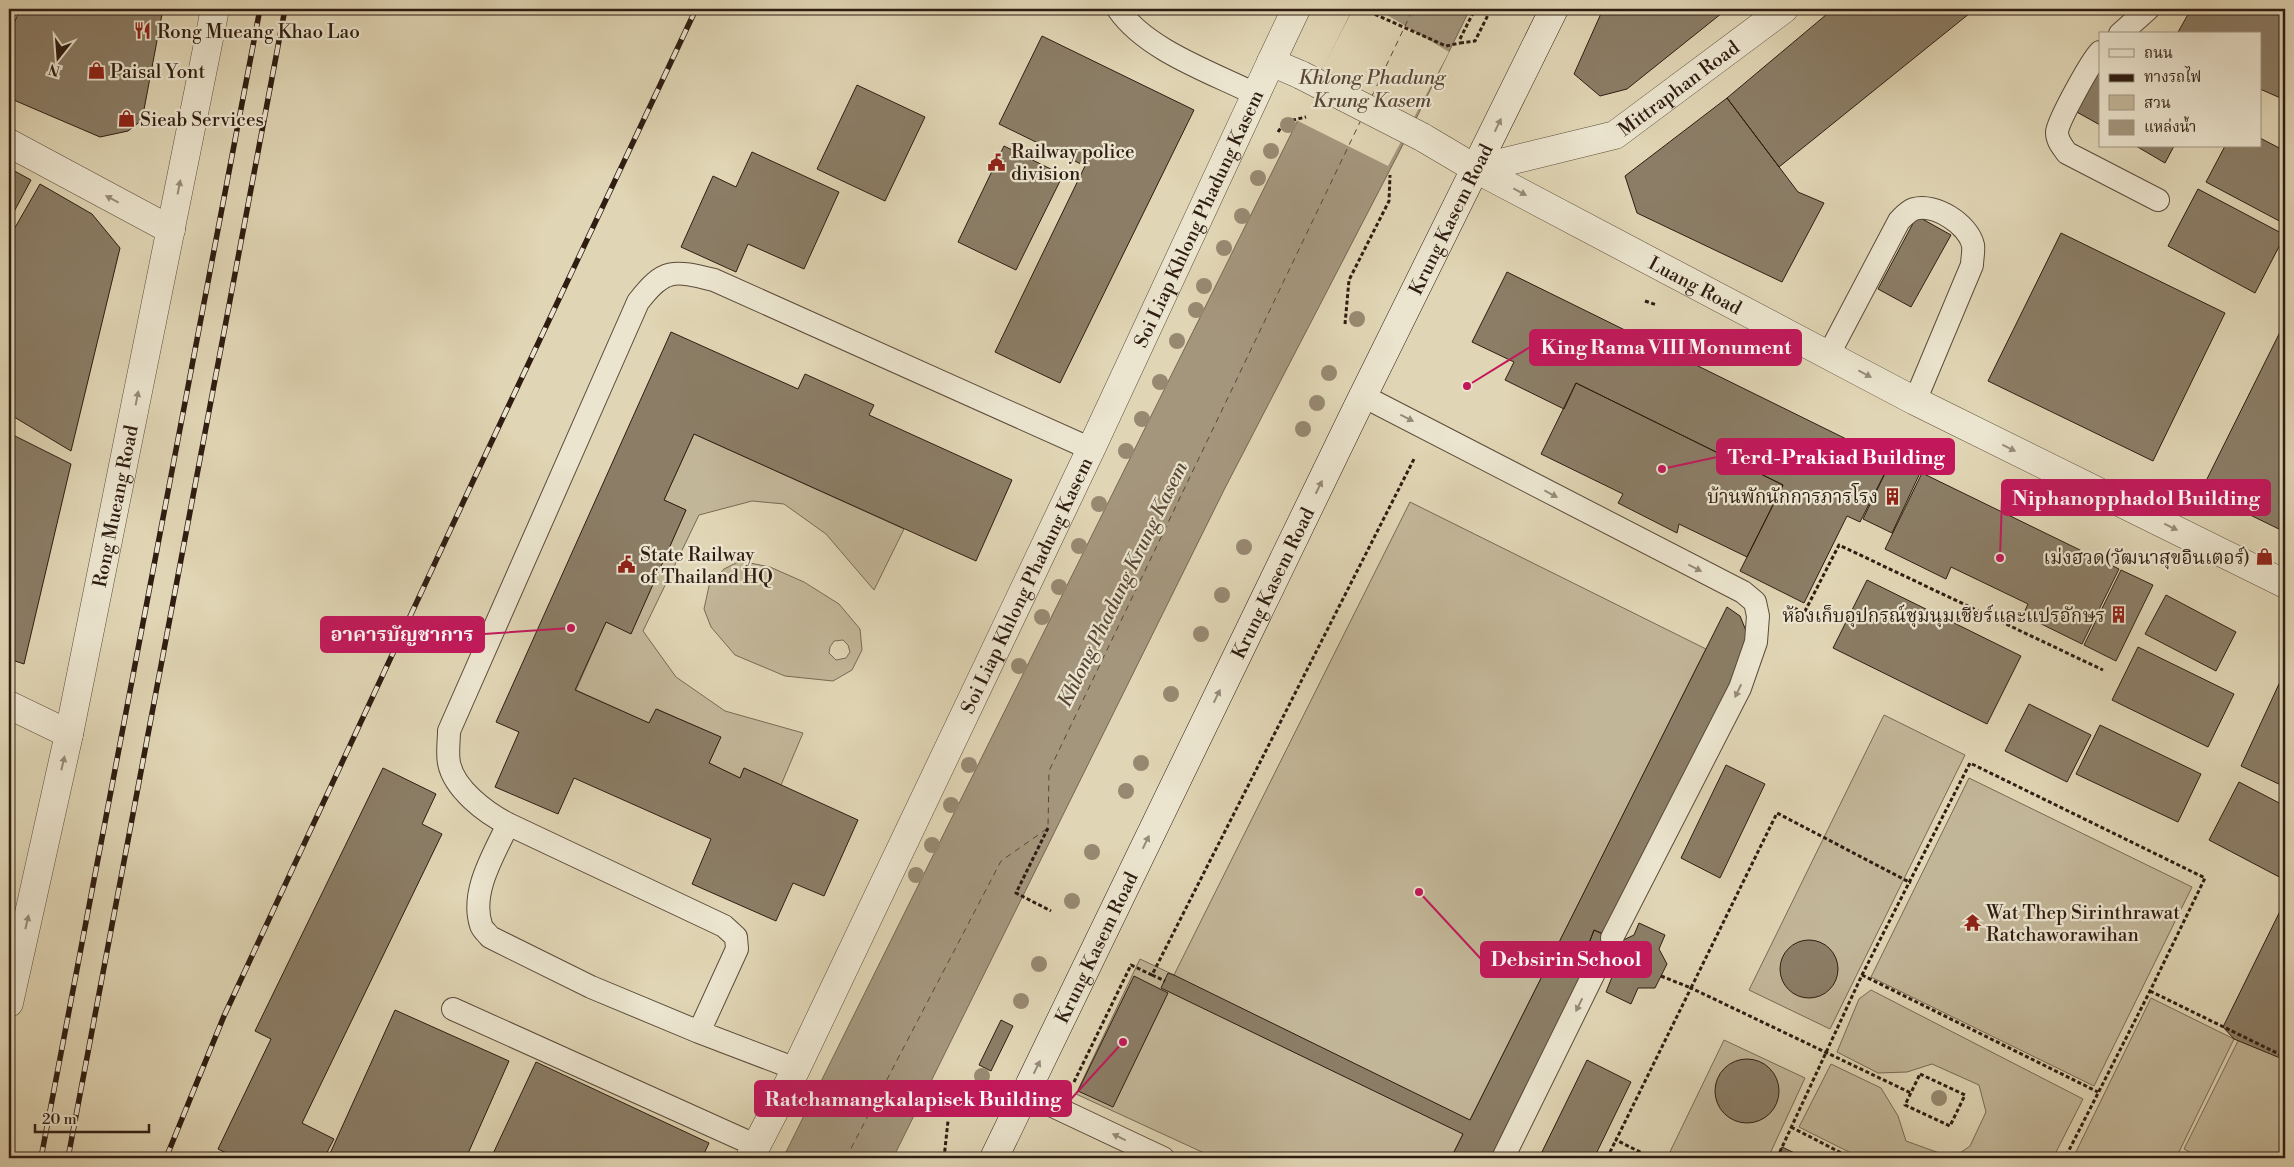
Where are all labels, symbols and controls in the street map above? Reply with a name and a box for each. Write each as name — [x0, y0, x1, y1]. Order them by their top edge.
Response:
place label: Rong Mueang Khao Lao — [157, 20, 360, 44]
restaurant icon: Rong Mueang Khao Lao — [133, 21, 153, 41]
north arrow — [32, 32, 82, 82]
legend — [2099, 32, 2262, 148]
street label: Mittraphan Road — [1613, 35, 1744, 142]
text: ถนน — [2144, 44, 2173, 63]
text: N — [47, 59, 62, 80]
place label: Paisal Yont — [110, 60, 205, 84]
shop icon: Paisal Yont — [86, 61, 106, 81]
water label: Khlong Phadung Krung Kasem — [1298, 66, 1447, 114]
text: ทางรถไฟ — [2144, 66, 2201, 87]
street label: Soi Liap Khlong Phadung Kasem — [1129, 86, 1269, 352]
text: สวน — [2144, 94, 2171, 113]
place label: Sieab Services — [140, 108, 264, 132]
shop icon: Sieab Services — [116, 109, 136, 129]
text: แหล่งน้ำ — [2144, 116, 2196, 137]
one-way arrow — [1494, 118, 1502, 132]
place label: Railway police division — [1011, 140, 1135, 186]
street label: Krung Kasem Road — [1404, 140, 1499, 299]
public building icon: Railway police division — [987, 152, 1007, 172]
one-way arrow — [176, 179, 184, 195]
one-way arrow — [1512, 188, 1527, 196]
one-way arrow — [105, 195, 120, 203]
street label: Luang Road — [1644, 251, 1746, 320]
callout: King Rama VIII Monument — [1530, 330, 1801, 365]
text: King Rama VIII Monument — [1541, 336, 1792, 361]
one-way arrow — [1858, 369, 1871, 378]
one-way arrow — [133, 391, 141, 406]
one-way arrow — [1399, 414, 1414, 423]
street label: Rong Mueang Road — [88, 423, 144, 590]
callout: Terd-Prakiad Building — [1717, 439, 1954, 474]
one-way arrow — [2002, 444, 2016, 452]
text: Terd-Prakiad Building — [1727, 446, 1945, 471]
street label: Soi Liap Khlong Phadung Kasem — [956, 453, 1099, 718]
water label: Khlong Phadung Krung Kasem — [1053, 457, 1194, 712]
one-way arrow — [1315, 479, 1323, 494]
callout: Niphanopphadol Building — [2002, 480, 2270, 515]
place label: บ้านพักนักการภารโรง — [1707, 482, 1878, 509]
building icon: บ้านพักนักการภารโรง — [1882, 486, 1902, 506]
text: Niphanopphadol Building — [2012, 487, 2261, 512]
one-way arrow — [1543, 490, 1558, 498]
street label: Krung Kasem Road — [1226, 503, 1320, 663]
one-way arrow — [2163, 523, 2178, 532]
place label: State Railway of Thailand HQ — [640, 543, 773, 589]
place label: เม่งฮวด(วัฒนาสุขอินเตอร์) — [2043, 546, 2250, 570]
shop icon: เม่งฮวด(วัฒนาสุขอินเตอร์) — [2254, 547, 2274, 567]
public building icon: State Railway of Thailand HQ — [616, 555, 636, 575]
one-way arrow — [1688, 564, 1702, 572]
place label: ห้องเก็บอุปกรณ์ชุมนุมเชียร์และแปรอักษร — [1782, 604, 2105, 628]
building icon: ห้องเก็บอุปกรณ์ชุมนุมเชียร์และแปรอักษร — [2109, 605, 2129, 625]
callout: อาคารบัญชาการ — [321, 617, 484, 652]
text: อาคารบัญชาการ — [331, 623, 474, 648]
one-way arrow — [1733, 684, 1741, 698]
one-way arrow — [1214, 689, 1222, 703]
one-way arrow — [59, 756, 67, 771]
one-way arrow — [1143, 835, 1151, 849]
street label: Krung Kasem Road — [1050, 868, 1144, 1027]
place label: Wat Thep Sirinthrawat Ratchaworawihan — [1985, 901, 2180, 947]
temple icon: Wat Thep Sirinthrawat Ratchaworawihan — [1962, 913, 1982, 933]
one-way arrow — [23, 914, 31, 929]
callout: Debsirin School — [1481, 942, 1651, 977]
text: Debsirin School — [1491, 948, 1642, 973]
one-way arrow — [1575, 998, 1583, 1012]
one-way arrow — [1033, 1060, 1041, 1074]
callout: Ratchamangkalapisek Building — [755, 1081, 1071, 1116]
text: Ratchamangkalapisek Building — [765, 1088, 1062, 1113]
scale bar — [35, 1102, 149, 1134]
text: 20 m — [42, 1110, 77, 1129]
one-way arrow — [1112, 1133, 1126, 1141]

